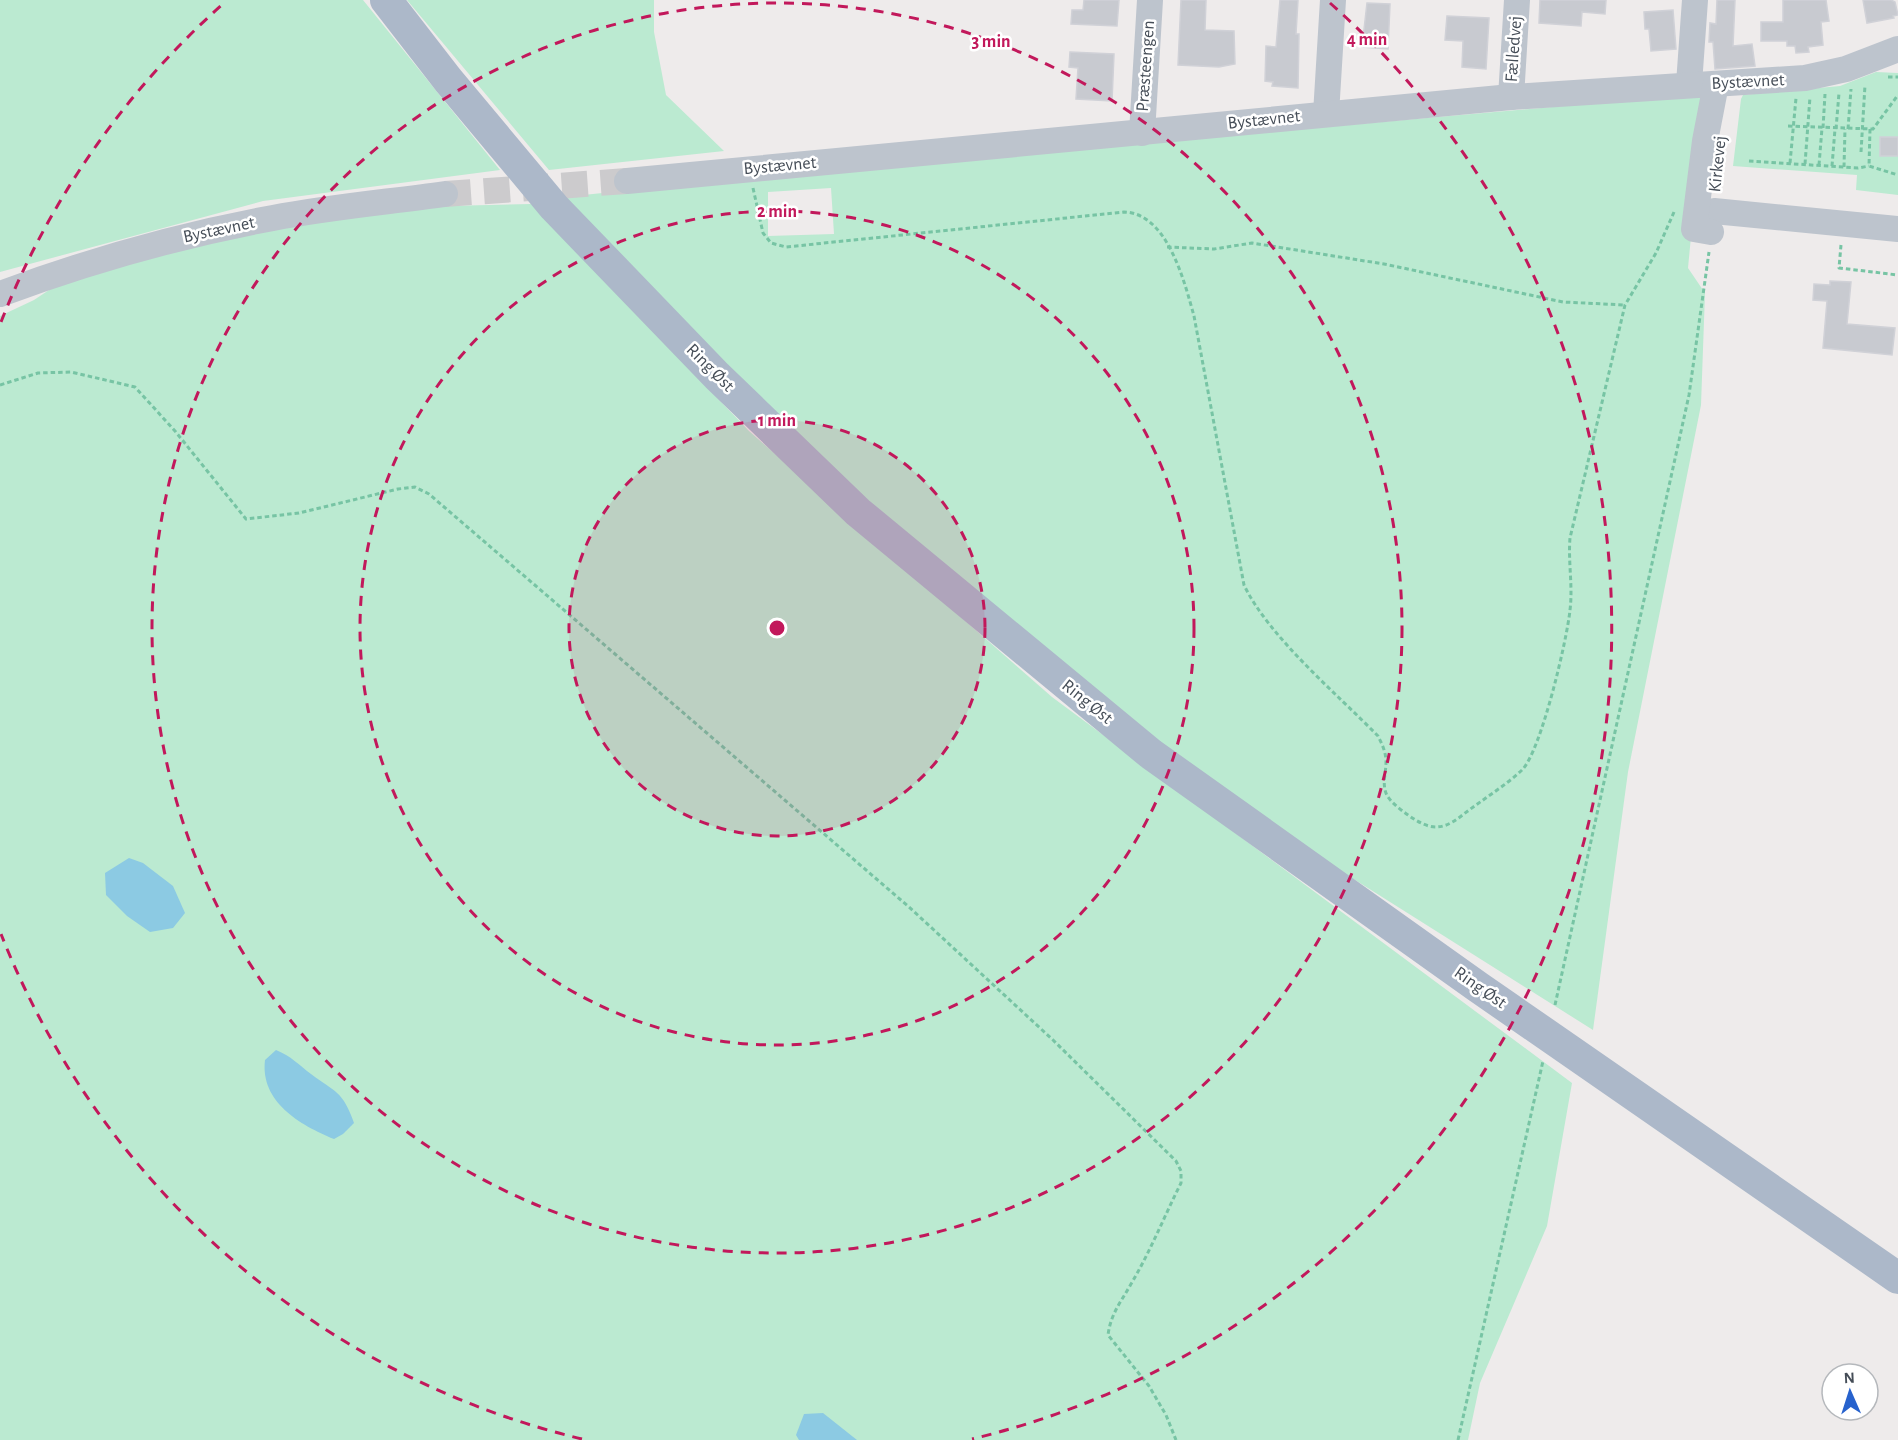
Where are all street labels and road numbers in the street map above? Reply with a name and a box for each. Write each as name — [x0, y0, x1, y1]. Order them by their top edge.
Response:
street label: Fælledvej — [1503, 15, 1525, 83]
street label: Præsteengen — [1134, 20, 1158, 112]
street label: Bystævnet — [1711, 71, 1785, 93]
street label: Bystævnet — [1227, 107, 1301, 133]
street label: Kirkevej — [1706, 135, 1730, 193]
street label: Bystævnet — [743, 154, 817, 178]
street label: Bystævnet — [181, 214, 257, 246]
street label: Ring Øst — [683, 341, 737, 395]
street label: Ring Øst — [1058, 676, 1116, 728]
street label: Ring Øst — [1451, 964, 1510, 1012]

